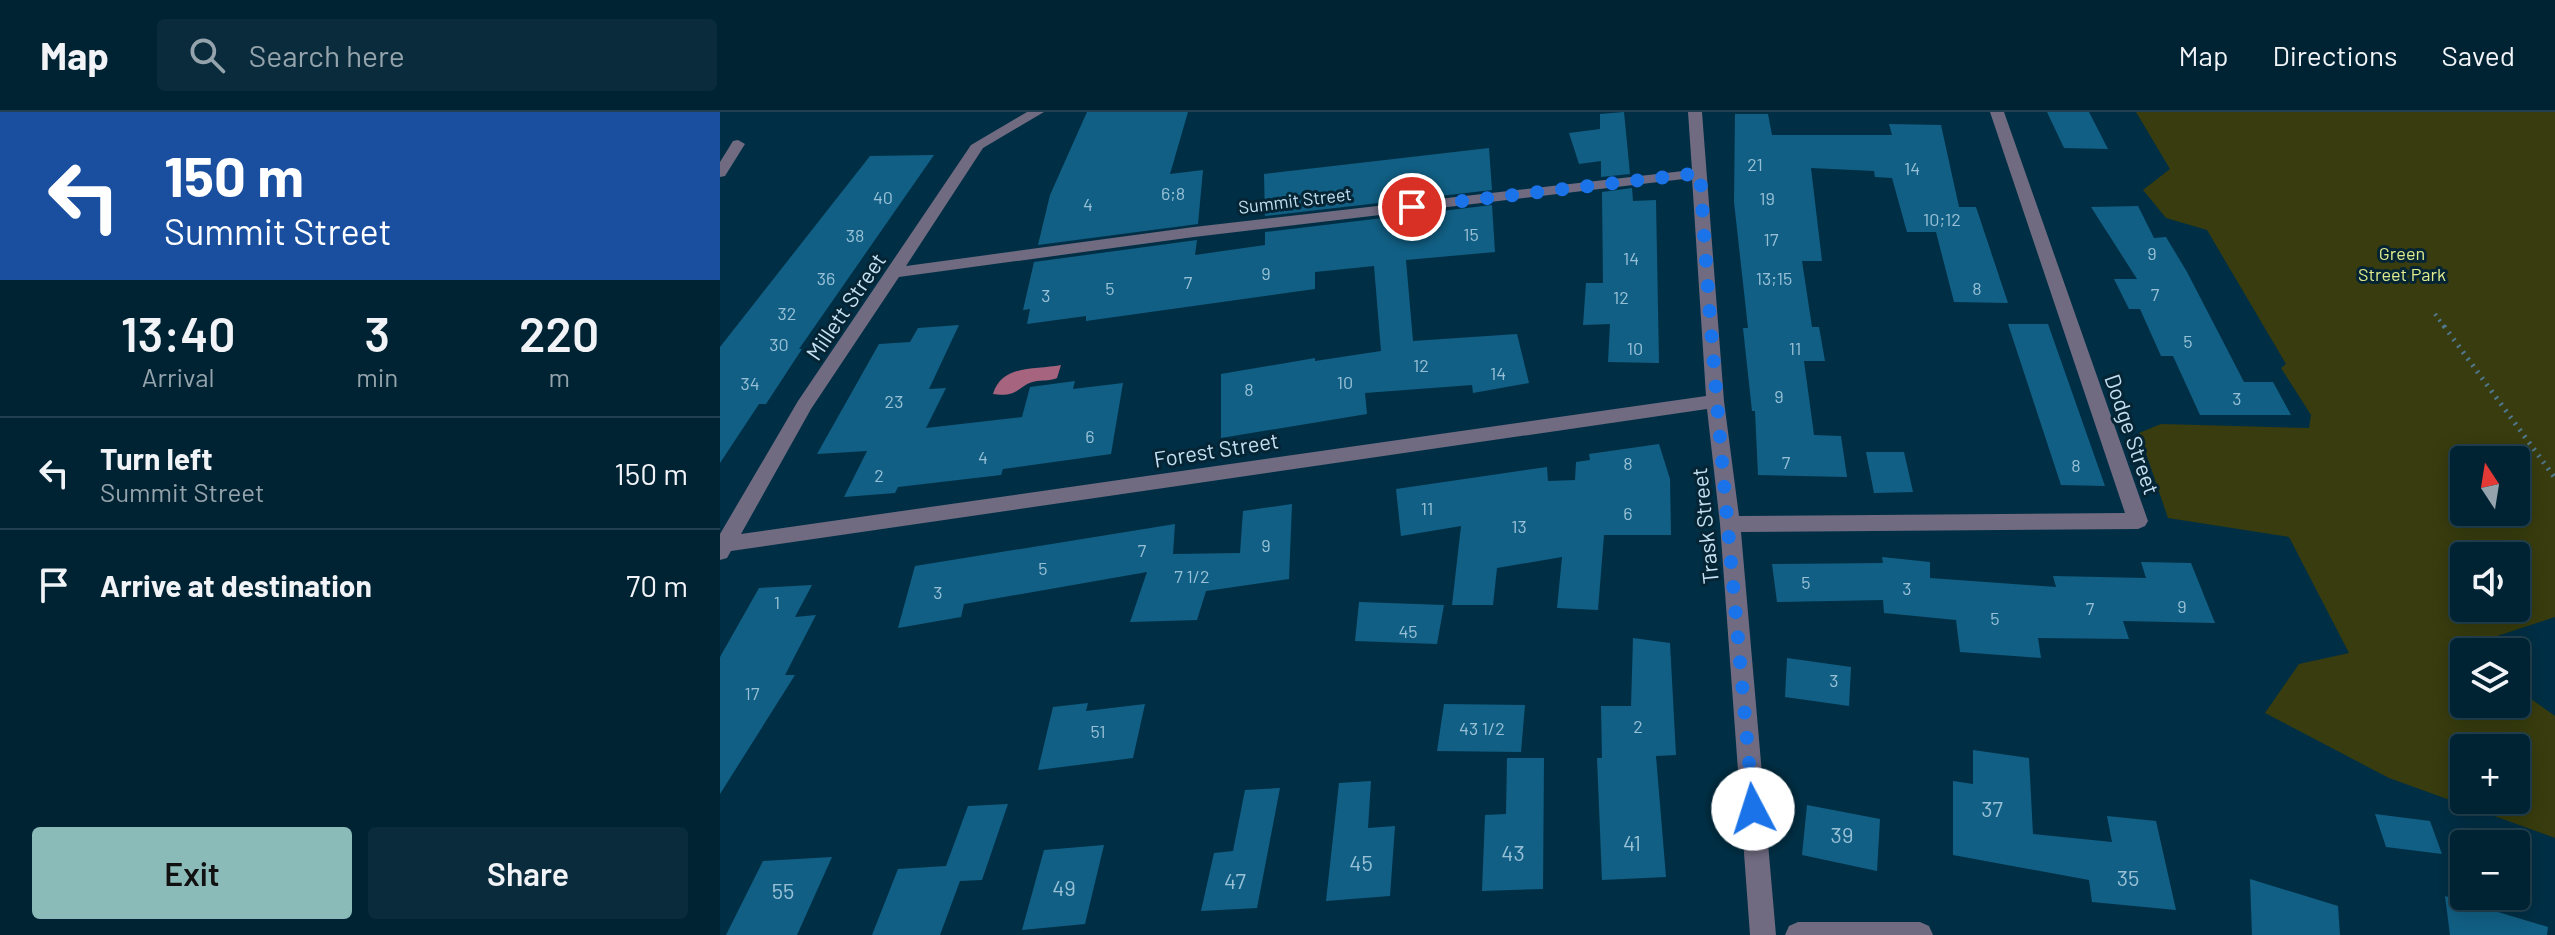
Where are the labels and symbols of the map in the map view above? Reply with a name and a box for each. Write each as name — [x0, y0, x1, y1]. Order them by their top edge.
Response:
house number: 21 — [1747, 153, 1763, 175]
house number: 14 — [1904, 157, 1920, 179]
pin — [1378, 173, 1446, 241]
house number: 6;8 — [1161, 182, 1185, 204]
street label: Summit Street — [1237, 182, 1353, 218]
house number: 40 — [873, 186, 893, 208]
house number: 19 — [1759, 187, 1775, 209]
house number: 4 — [1083, 193, 1093, 215]
house number: 10;12 — [1923, 208, 1961, 230]
house number: 15 — [1463, 223, 1479, 245]
house number: 38 — [846, 224, 864, 246]
house number: 17 — [1764, 228, 1779, 250]
house number: 9 — [2147, 242, 2157, 264]
park label: Green Street Park — [2358, 242, 2446, 285]
house number: 14 — [1623, 247, 1639, 269]
street label: Millett Street — [800, 248, 890, 364]
house number: 9 — [1261, 262, 1271, 284]
house number: 36 — [817, 267, 835, 289]
house number: 13;15 — [1756, 267, 1792, 289]
house number: 7 — [1184, 271, 1193, 293]
house number: 5 — [1105, 277, 1115, 299]
house number: 8 — [1972, 277, 1982, 299]
house number: 7 — [2151, 283, 2160, 305]
house number: 3 — [1041, 284, 1051, 306]
house number: 12 — [1613, 286, 1629, 308]
house number: 32 — [778, 302, 796, 324]
house number: 5 — [2183, 330, 2193, 352]
house number: 30 — [769, 333, 789, 355]
house number: 10 — [1627, 337, 1643, 359]
house number: 11 — [1789, 337, 1801, 359]
house number: 12 — [1413, 354, 1429, 376]
house number: 14 — [1490, 362, 1506, 384]
street label: Dodge Street — [2100, 370, 2166, 498]
house number: 10 — [1337, 371, 1353, 393]
house number: 34 — [740, 372, 760, 394]
house number: 8 — [1244, 378, 1254, 400]
house number: 9 — [1774, 385, 1784, 407]
house number: 3 — [2232, 387, 2242, 409]
house number: 23 — [885, 390, 903, 412]
house number: 6 — [1085, 425, 1095, 447]
street label: Forest Street — [1152, 426, 1280, 472]
house number: 4 — [978, 446, 988, 468]
north arrow — [2450, 446, 2530, 526]
house number: 7 — [1782, 451, 1791, 473]
house number: 8 — [1623, 452, 1633, 474]
house number: 8 — [2071, 454, 2081, 476]
house number: 2 — [874, 464, 884, 486]
street label: Trask Street — [1685, 467, 1723, 585]
house number: 11 — [1421, 497, 1433, 519]
house number: 6 — [1623, 502, 1633, 524]
house number: 13 — [1511, 515, 1527, 537]
house number: 9 — [1261, 534, 1271, 556]
house number: 7 — [1138, 539, 1147, 561]
house number: 5 — [1038, 557, 1048, 579]
house number: 7 1/2 — [1174, 565, 1210, 587]
house number: 5 — [1801, 571, 1811, 593]
house number: 3 — [1902, 577, 1912, 599]
house number: 3 — [933, 581, 943, 603]
house number: 1 — [774, 591, 780, 613]
house number: 9 — [2177, 595, 2187, 617]
house number: 7 — [2086, 597, 2095, 619]
house number: 5 — [1990, 607, 2000, 629]
house number: 45 — [1398, 620, 1418, 642]
house number: 3 — [1829, 669, 1839, 691]
house number: 17 — [745, 682, 760, 704]
house number: 2 — [1633, 715, 1643, 737]
house number: 43 1/2 — [1459, 717, 1505, 739]
house number: 51 — [1090, 720, 1106, 742]
position arrow — [1711, 767, 1795, 851]
house number: 37 — [1981, 795, 2003, 821]
house number: 39 — [1831, 821, 1853, 847]
house number: 41 — [1623, 829, 1641, 855]
house number: 43 — [1501, 839, 1525, 865]
house number: 45 — [1349, 849, 1373, 875]
house number: 35 — [2117, 864, 2139, 890]
house number: 47 — [1224, 867, 1246, 893]
house number: 49 — [1052, 874, 1076, 900]
house number: 55 — [772, 877, 794, 903]

